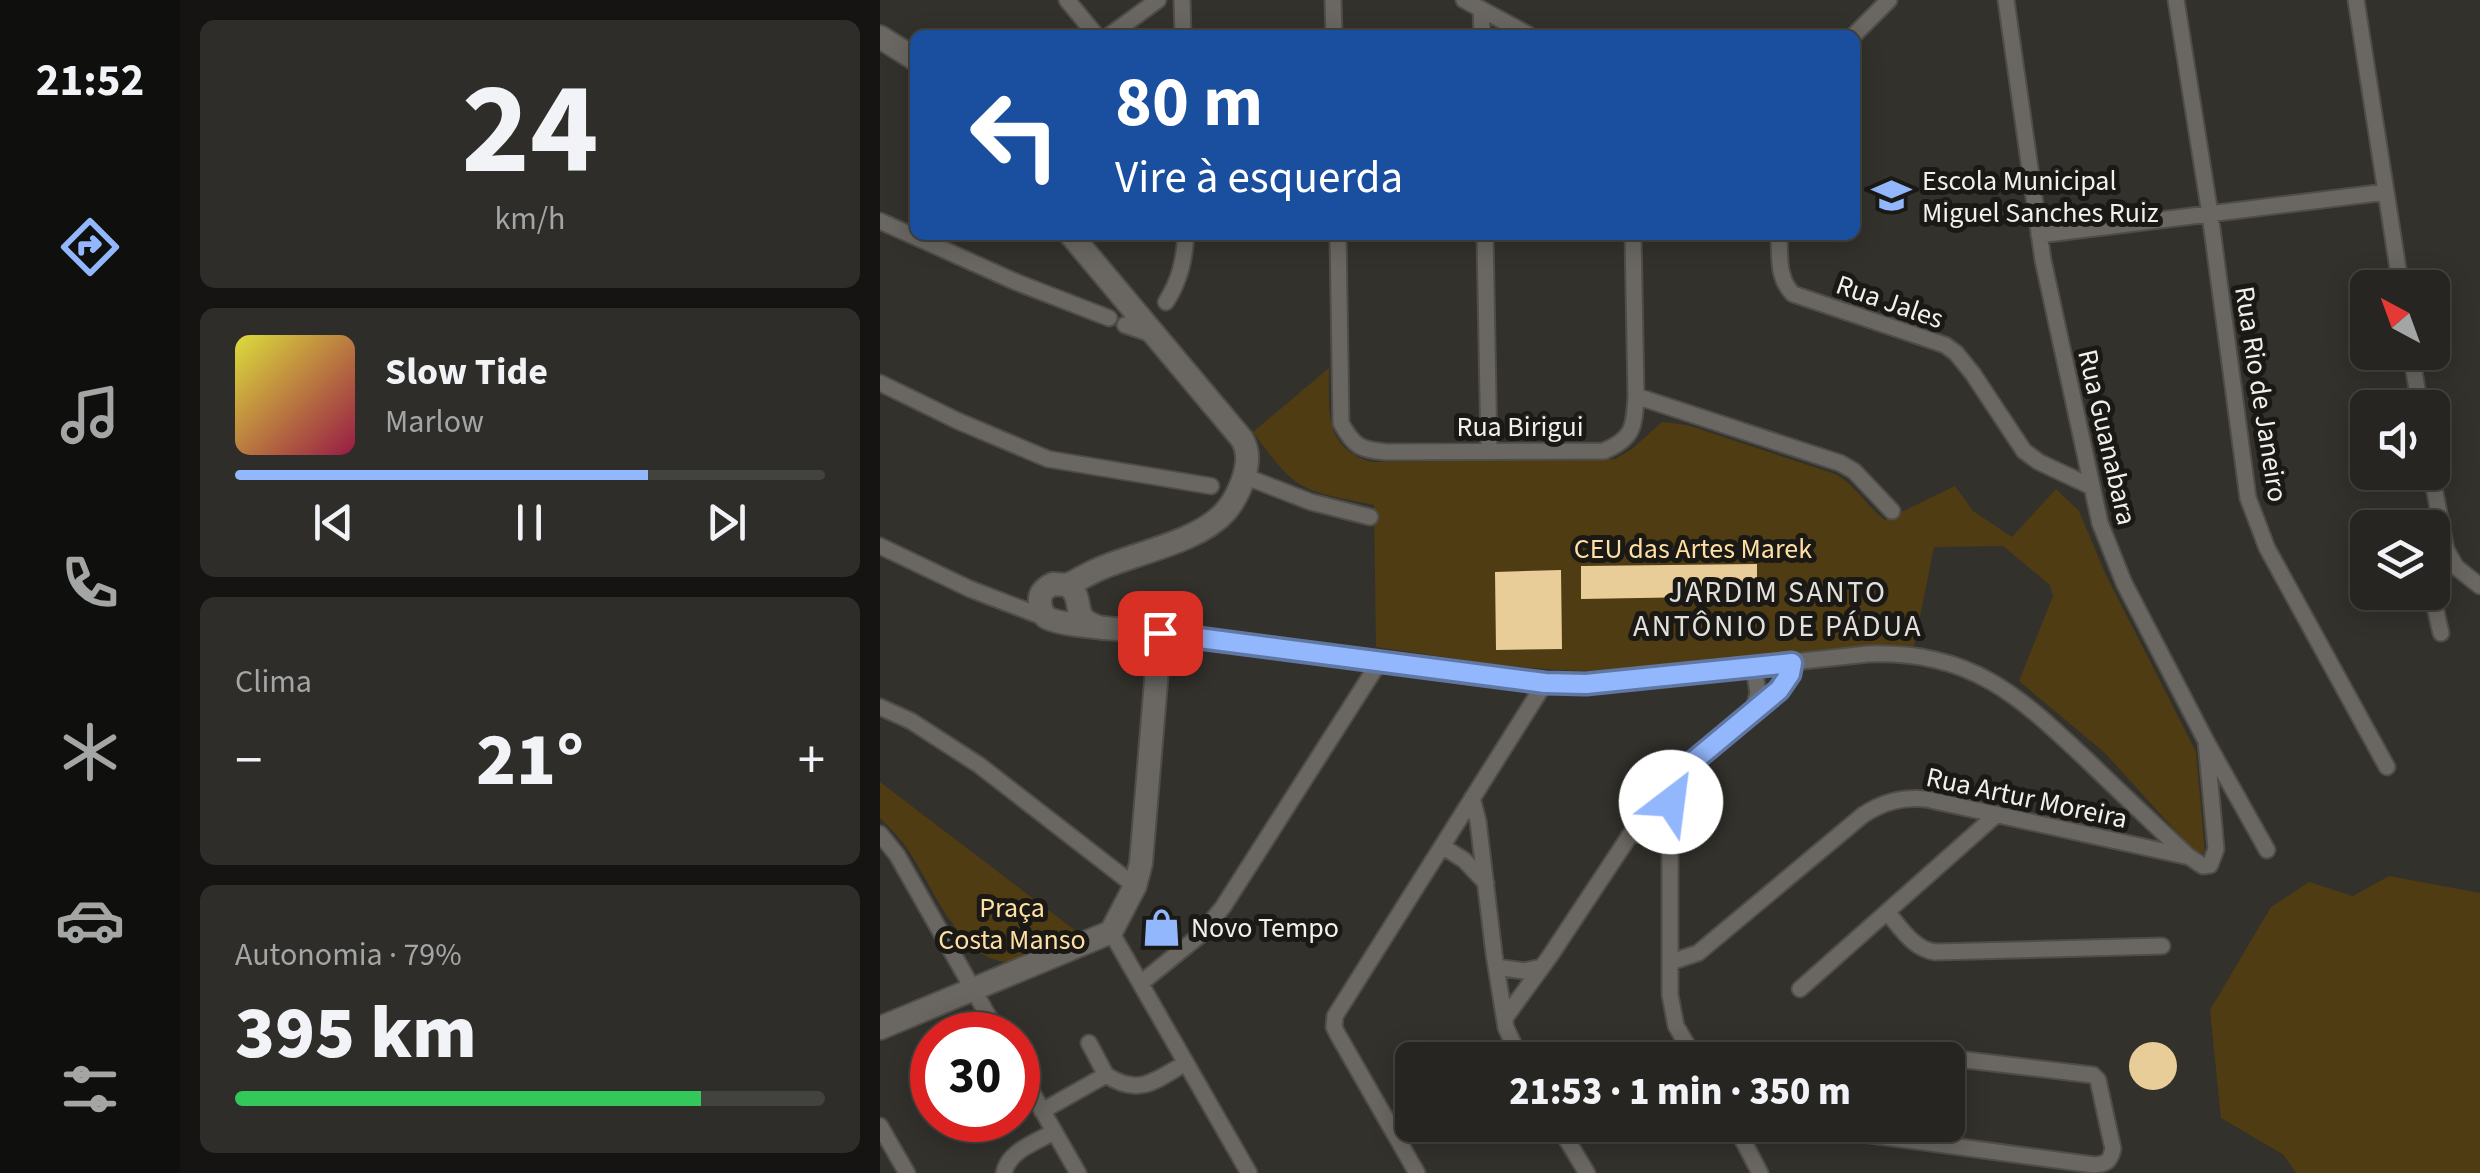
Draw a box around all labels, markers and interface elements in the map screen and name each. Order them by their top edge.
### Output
text: 24 [461,38,599,223]
text: 21:52 [36,49,144,113]
text: 80 m [1115,53,1263,153]
icon: left [950,70,1080,200]
text: Vire à esquerda [1115,146,1403,210]
place label: Escola Municipal Miguel Sanches Ruiz [1922,161,2159,233]
school or university icon: Escola Municipal Miguel Sanches Ruiz [1871,175,1913,217]
text: km/h [495,196,565,242]
icon: directions [55,212,125,282]
street label: Rua Jales [1831,265,1949,339]
north arrow [2350,270,2450,370]
map controls [2350,270,2450,610]
street label: Rua Rio de Janeiro [2224,284,2298,505]
text: Slow Tide [385,345,548,399]
street label: Rua Guanabara [2067,345,2147,529]
icon: music [55,380,125,450]
button: sound [2350,390,2450,490]
text: Marlow [385,399,484,445]
street label: Rua Birigui [1456,407,1584,447]
icon: previous [306,495,361,550]
icon: pause [502,495,557,550]
icon: next [699,495,754,550]
button: layers [2350,510,2450,610]
park label: CEU das Artes Marek [1574,529,1812,569]
icon: phone [55,548,125,618]
district label: JARDIM SANTO ANTÔNIO DE PÁDUA [1633,571,1923,648]
pin [1118,591,1203,676]
icon: arrive [1133,606,1188,661]
text: Clima [235,659,312,705]
text: 21° [476,707,584,814]
icon: climate [55,717,125,787]
text: − [235,722,262,800]
text: + [798,722,825,800]
position arrow [1619,750,1723,854]
street label: Rua Artur Moreira [1923,757,2131,839]
icon: car [55,885,125,955]
park label: Praça Costa Manso [938,888,1086,960]
shop icon: Novo Tempo [1140,906,1182,948]
place label: Novo Tempo [1191,908,1339,948]
text: Autonomia · 79% [235,932,462,978]
text: 395 km [235,980,477,1087]
speed limit sign: 30 [910,1012,1040,1142]
icon: filters [55,1054,125,1124]
text: 21:53 · 1 min · 350 m [1509,1065,1851,1119]

